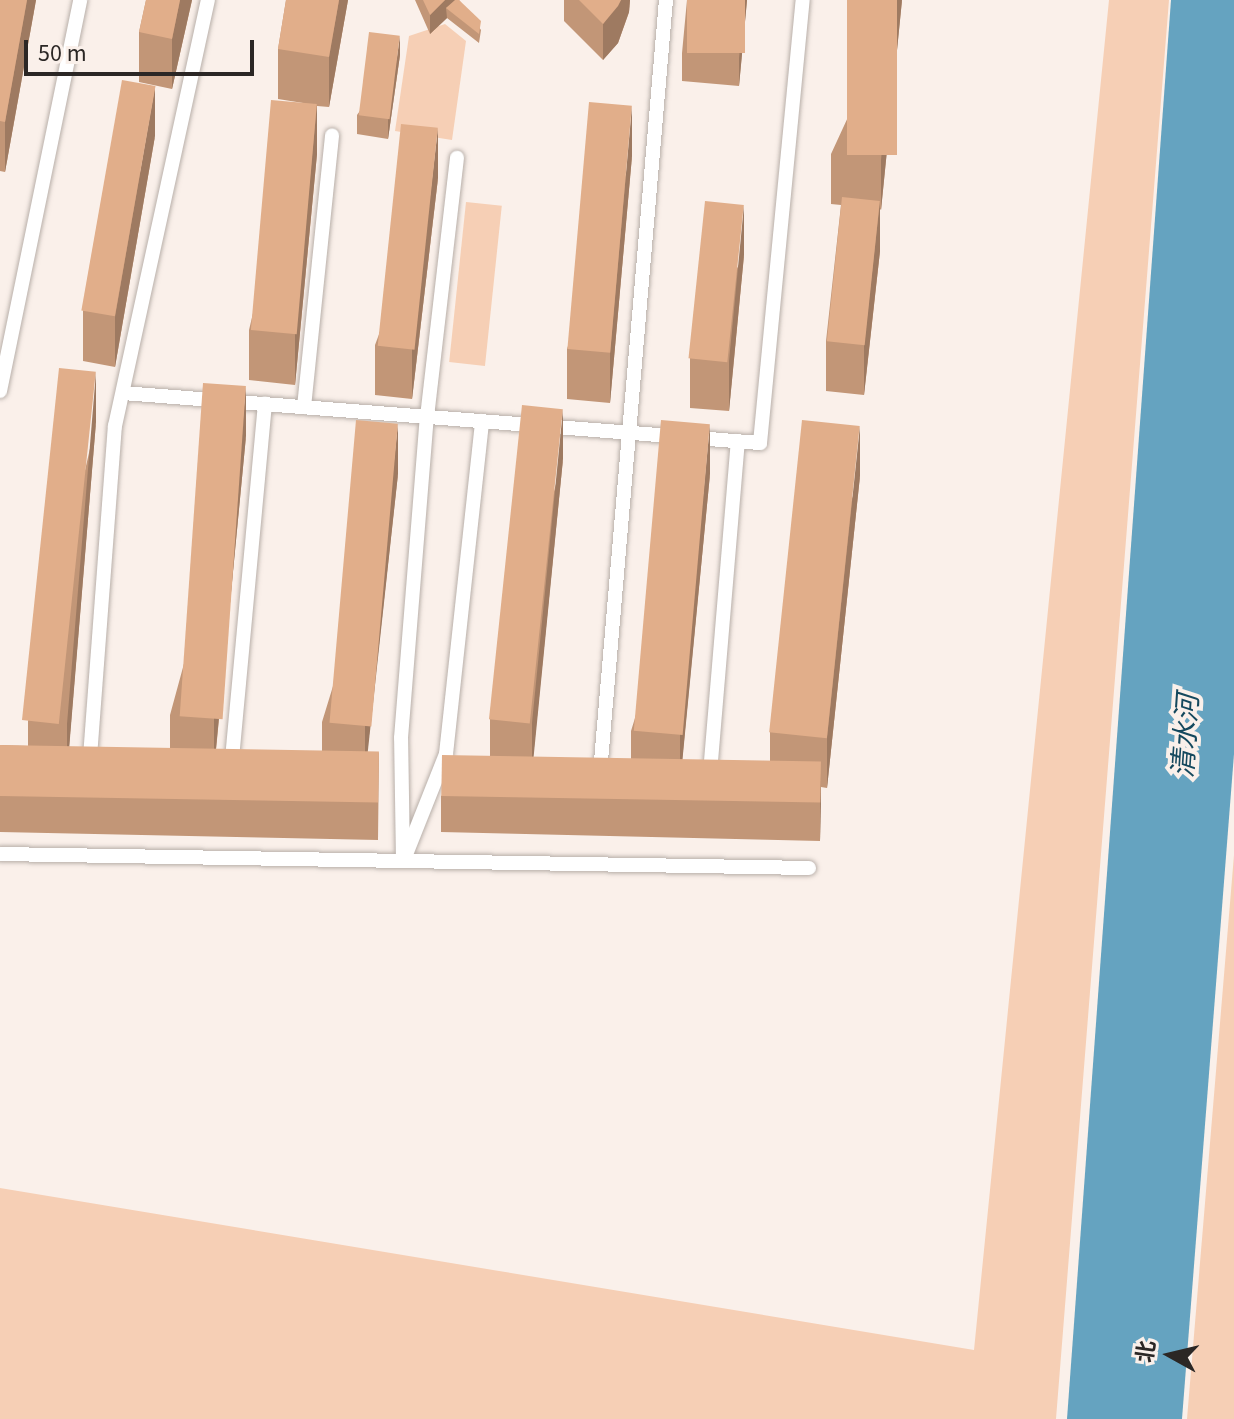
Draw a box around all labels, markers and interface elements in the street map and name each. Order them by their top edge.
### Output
scale bar [28,24,258,74]
text: 50 m [38,36,87,71]
water label: 清水河 [1166,693,1206,779]
north arrow [1130,1315,1210,1395]
text: 北 [1129,1339,1164,1365]

